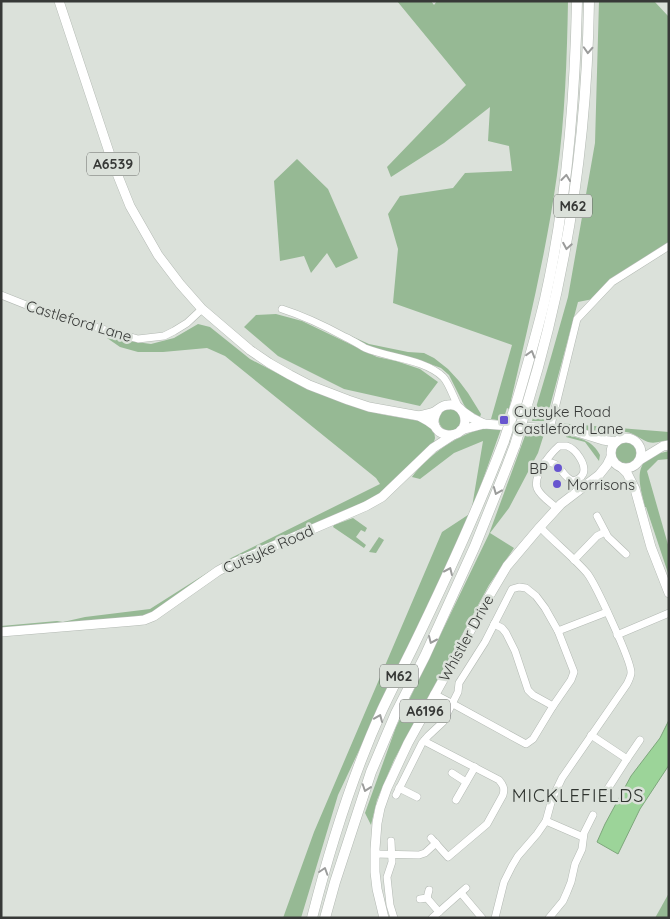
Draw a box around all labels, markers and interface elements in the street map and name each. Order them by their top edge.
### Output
one-way arrow [583,46,594,54]
road number: A6539 [87,152,139,175]
one-way arrow [560,174,571,182]
road number: M62 [554,195,592,218]
one-way arrow [562,242,572,251]
street label: Castleford Lane [24,296,134,346]
one-way arrow [525,351,535,359]
place label: Cutsyke Road Castleford Lane [514,402,624,438]
marker: Cutsyke Road Castleford Lane [498,414,510,426]
place label: BP [529,459,548,478]
marker: BP [552,462,564,474]
place label: Morrisons [567,475,635,494]
marker: Morrisons [551,478,563,490]
one-way arrow [493,486,504,495]
street label: Cutsyke Road [220,521,316,577]
one-way arrow [442,567,453,576]
street label: Whistler Drive [434,591,498,685]
one-way arrow [428,635,439,644]
road number: M62 [380,664,418,688]
road number: A6196 [400,699,450,722]
one-way arrow [373,714,383,723]
one-way arrow [361,783,371,791]
district label: MICKLEFIELDS [512,784,644,807]
one-way arrow [319,867,329,875]

